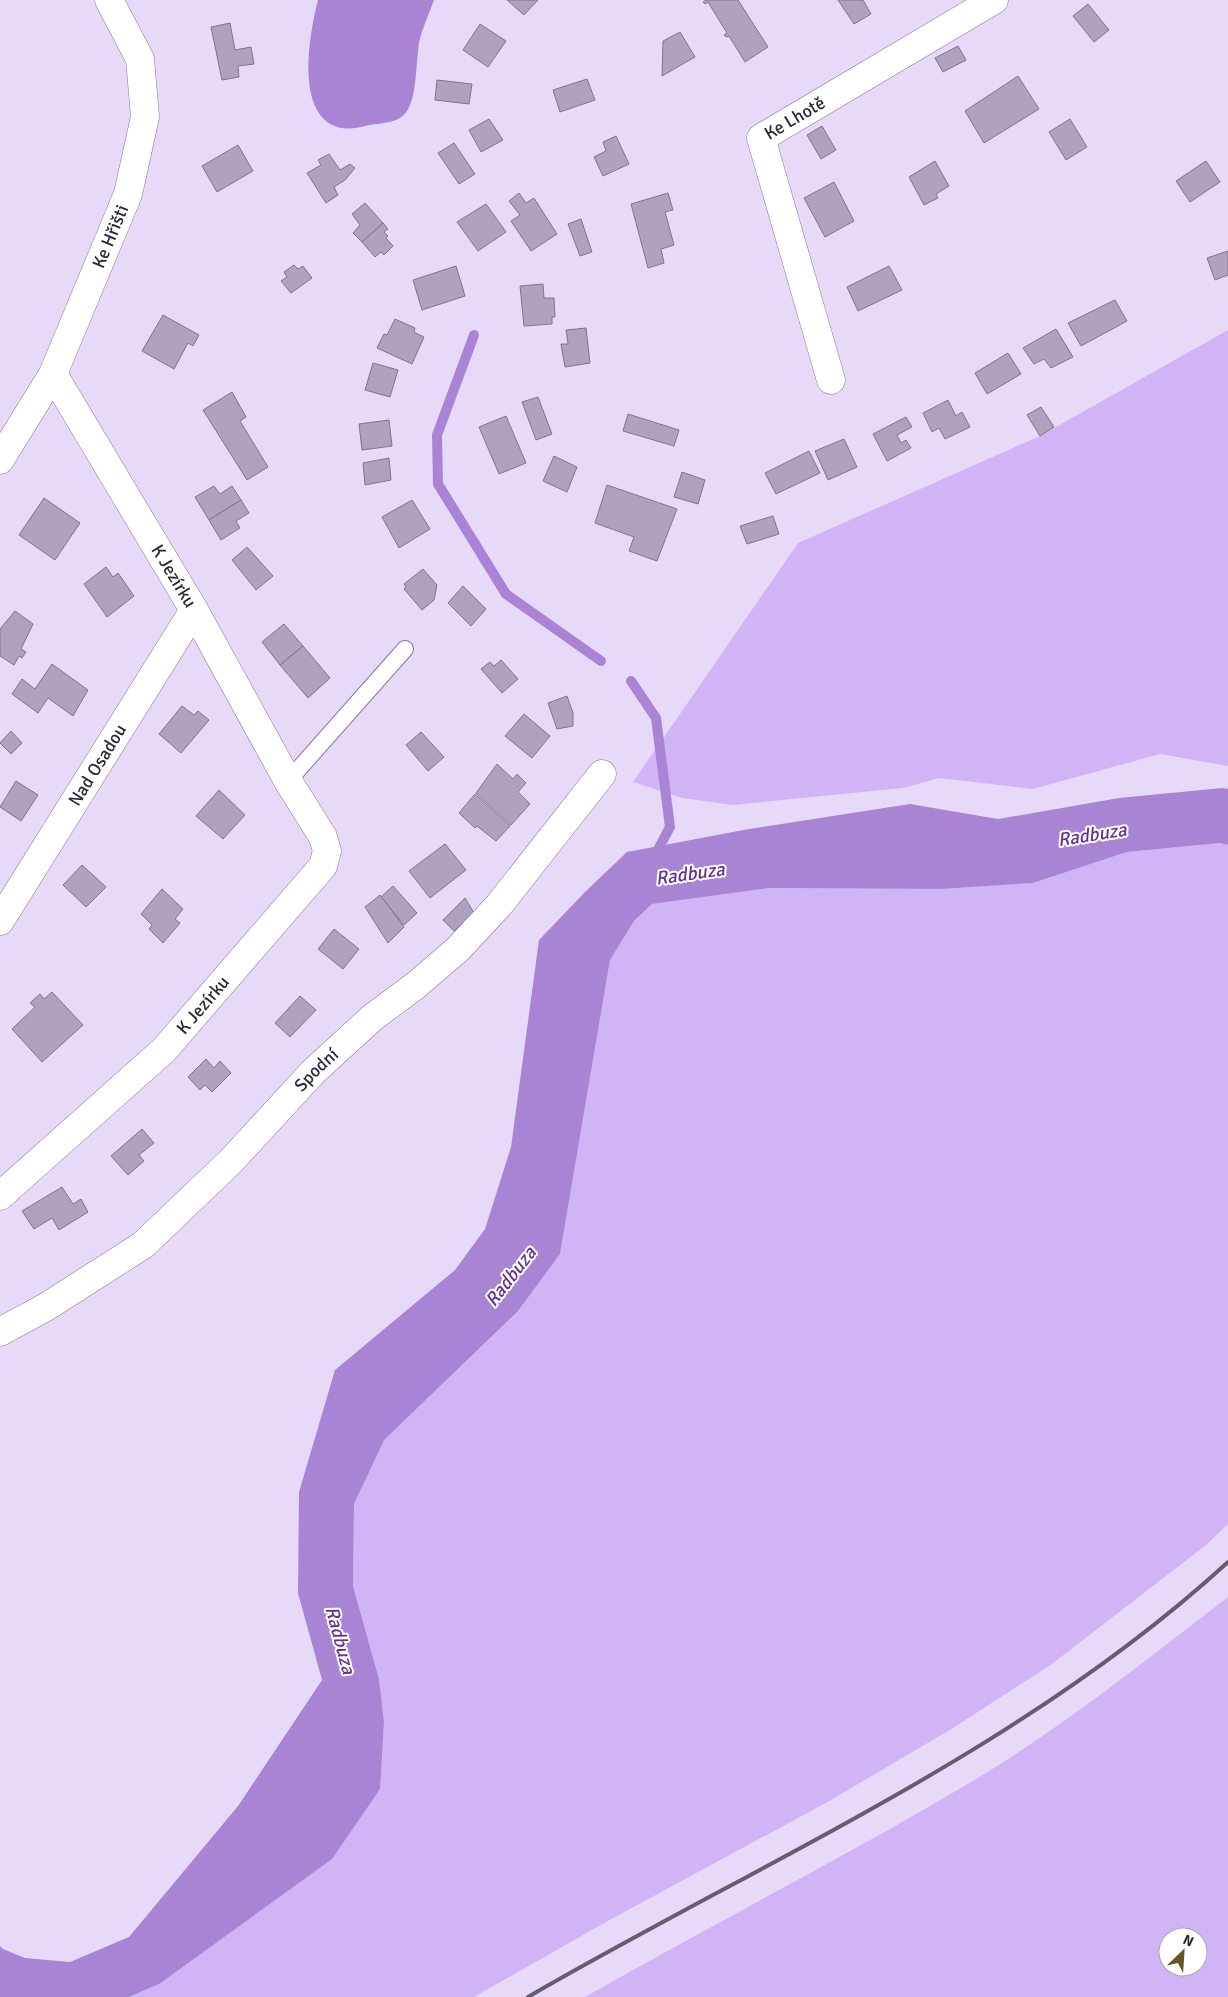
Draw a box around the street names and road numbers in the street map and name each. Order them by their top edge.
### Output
street label: Ke Lhotě [760,92,829,145]
street label: Ke Hřišti [87,201,133,271]
street label: K Jezírku [147,540,201,612]
street label: Nad Osadou [64,720,131,810]
street label: K Jezírku [172,971,234,1039]
street label: Spodní [290,1043,343,1096]

